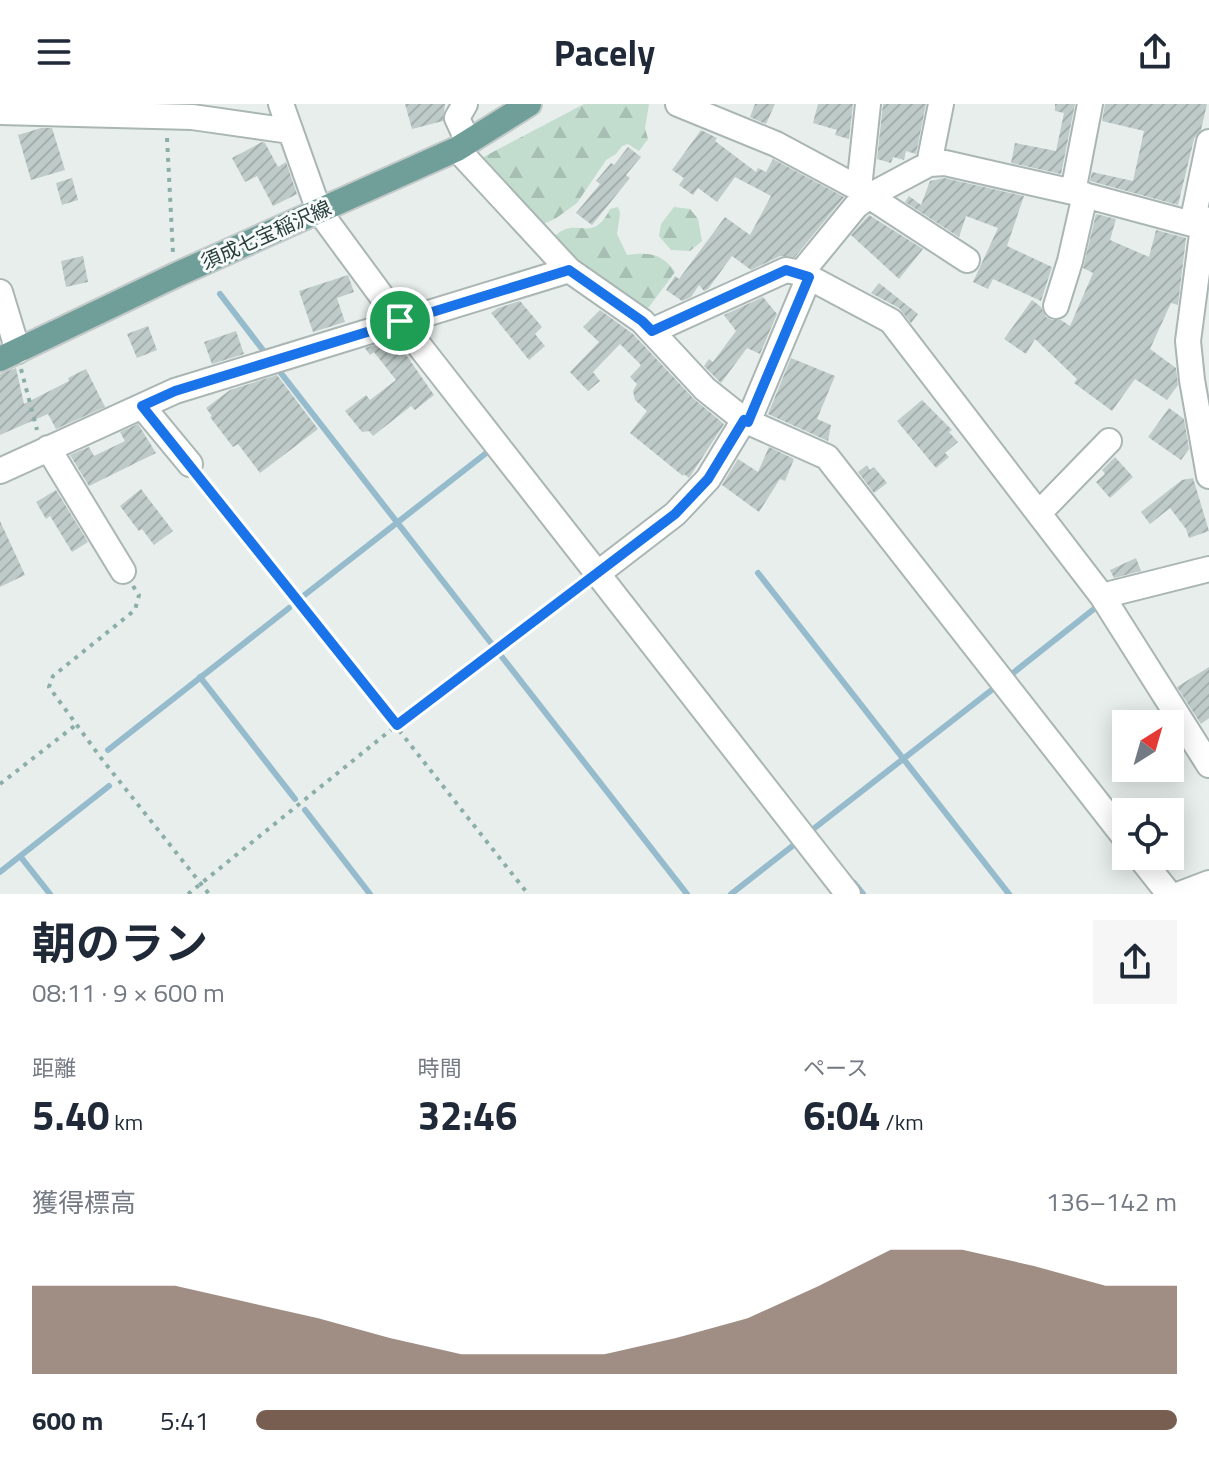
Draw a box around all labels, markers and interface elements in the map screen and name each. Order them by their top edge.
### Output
text: Pacely [554,25,655,80]
icon: menu [32,30,76,74]
icon: share [1133,30,1177,74]
street label: 須成七宝稲沢線 [196,192,336,277]
pin [366,287,434,355]
icon: arrive [378,299,422,343]
north arrow [1112,710,1184,782]
map controls [1112,710,1184,870]
button: locate [1112,798,1184,870]
text: 朝のラン [32,909,208,976]
button: share [1093,920,1177,1004]
text: 08:11 · 9 × 600 m [32,973,225,1012]
text: 距離 [32,1051,76,1085]
text: 時間 [418,1051,462,1085]
text: ペース [803,1051,868,1085]
text: 5.40 [32,1085,109,1146]
text: 32:46 [418,1085,518,1146]
text: 6:04 [803,1085,881,1146]
text: km [109,1105,143,1139]
text: /km [881,1105,924,1139]
text: 136–142 m [1046,1182,1177,1221]
text: 獲得標高 [32,1183,136,1222]
text: 600 m [32,1401,103,1440]
text: 5:41 [160,1401,209,1440]

